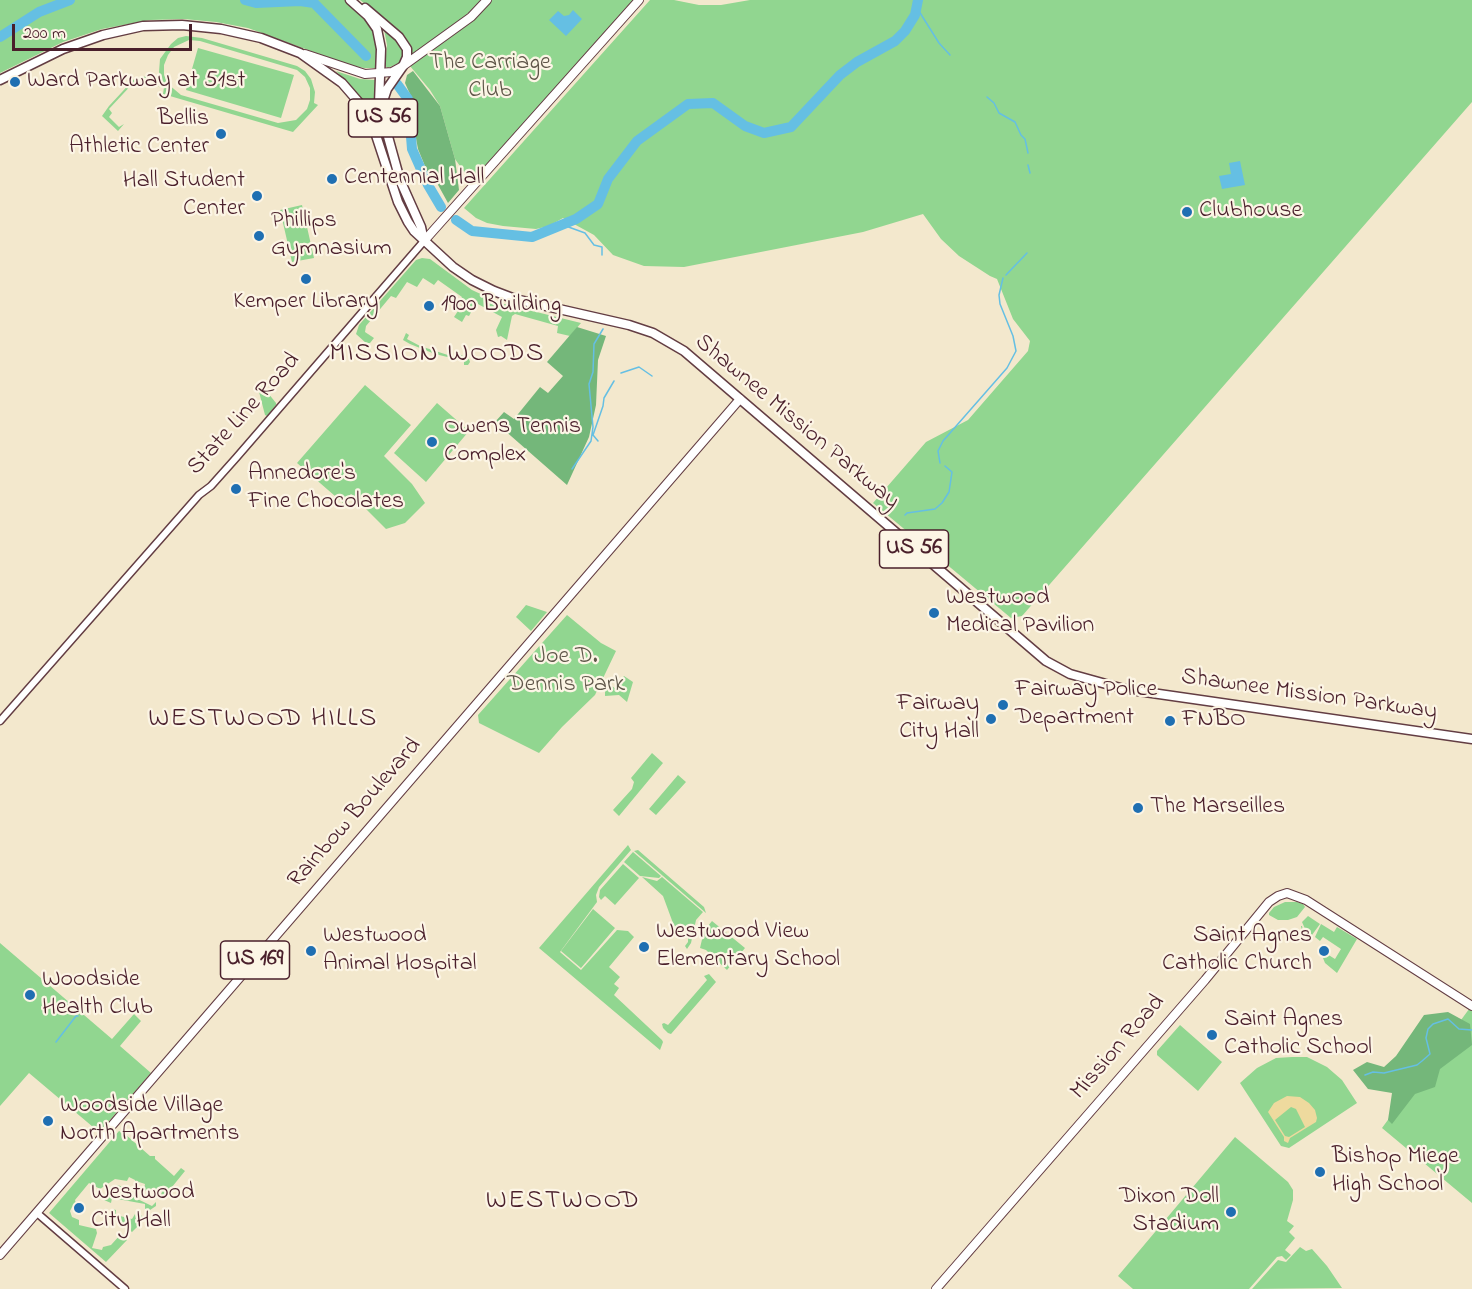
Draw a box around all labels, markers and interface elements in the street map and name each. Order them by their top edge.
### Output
scale bar [15,12,195,50]
text: 200 m [23,21,66,47]
park label: The Carriage Club [429,50,551,106]
place label: Ward Parkway at 51st [27,68,246,96]
marker: Ward Parkway at 51st [8,75,22,89]
road number: US 56 [348,99,418,137]
place label: Bellis Athletic Center [69,106,209,162]
marker: Bellis Athletic Center [214,127,228,141]
place label: Centennial Hall [344,165,485,193]
place label: Hall Student Center [123,168,245,224]
marker: Centennial Hall [325,172,339,186]
marker: Hall Student Center [250,189,264,203]
place label: Clubhouse [1199,198,1302,226]
marker: Clubhouse [1180,205,1194,219]
place label: Phillips Gymnasium [271,208,392,264]
marker: Phillips Gymnasium [252,229,266,243]
marker: Kemper Library [299,272,313,286]
place label: Kemper Library [233,289,379,317]
place label: 1900 Building [441,292,561,320]
marker: 1900 Building [422,299,436,313]
street label: Shawnee Mission Parkway [688,329,904,517]
district label: MISSION WOODS [329,340,545,372]
street label: State Line Road [182,348,308,482]
place label: Owens Tennis Complex [444,414,581,470]
marker: Owens Tennis Complex [425,435,439,449]
place label: Annedore's Fine Chocolates [248,461,404,517]
marker: Annedore's Fine Chocolates [229,482,243,496]
road number: US 56 [880,530,948,568]
place label: Westwood Medical Pavilion [946,585,1094,641]
marker: Westwood Medical Pavilion [927,606,941,620]
park label: Joe D. Dennis Park [507,644,625,700]
street label: Shawnee Mission Parkway [1179,664,1439,728]
place label: Fairway Police Department [1015,677,1157,733]
place label: Fairway City Hall [897,691,979,747]
marker: Fairway Police Department [996,698,1010,712]
district label: WESTWOOD HILLS [148,705,378,737]
place label: FNBO [1182,707,1246,735]
marker: Fairway City Hall [984,712,998,726]
marker: FNBO [1163,714,1177,728]
street label: Rainbow Boulevard [283,733,429,895]
place label: The Marseilles [1150,794,1285,822]
marker: The Marseilles [1131,801,1145,815]
place label: Westwood View Elementary School [656,919,840,975]
place label: Westwood Animal Hospital [323,923,477,979]
place label: Saint Agnes Catholic Church [1162,923,1312,979]
marker: Westwood View Elementary School [637,940,651,954]
road number: US 169 [220,941,290,979]
marker: Westwood Animal Hospital [304,944,318,958]
marker: Saint Agnes Catholic Church [1317,944,1331,958]
place label: Woodside Health Club [42,967,153,1023]
marker: Woodside Health Club [23,988,37,1002]
street label: Mission Road [1065,989,1173,1107]
place label: Saint Agnes Catholic School [1224,1007,1372,1063]
marker: Saint Agnes Catholic School [1205,1028,1219,1042]
place label: Woodside Village North Apartments [60,1093,239,1149]
marker: Woodside Village North Apartments [41,1114,55,1128]
place label: Bishop Miege High School [1332,1144,1459,1200]
marker: Bishop Miege High School [1313,1165,1327,1179]
place label: Westwood City Hall [91,1180,195,1236]
place label: Dixon Doll Stadium [1119,1184,1219,1240]
district label: WESTWOOD [486,1187,640,1219]
marker: Westwood City Hall [72,1201,86,1215]
marker: Dixon Doll Stadium [1224,1205,1238,1219]

